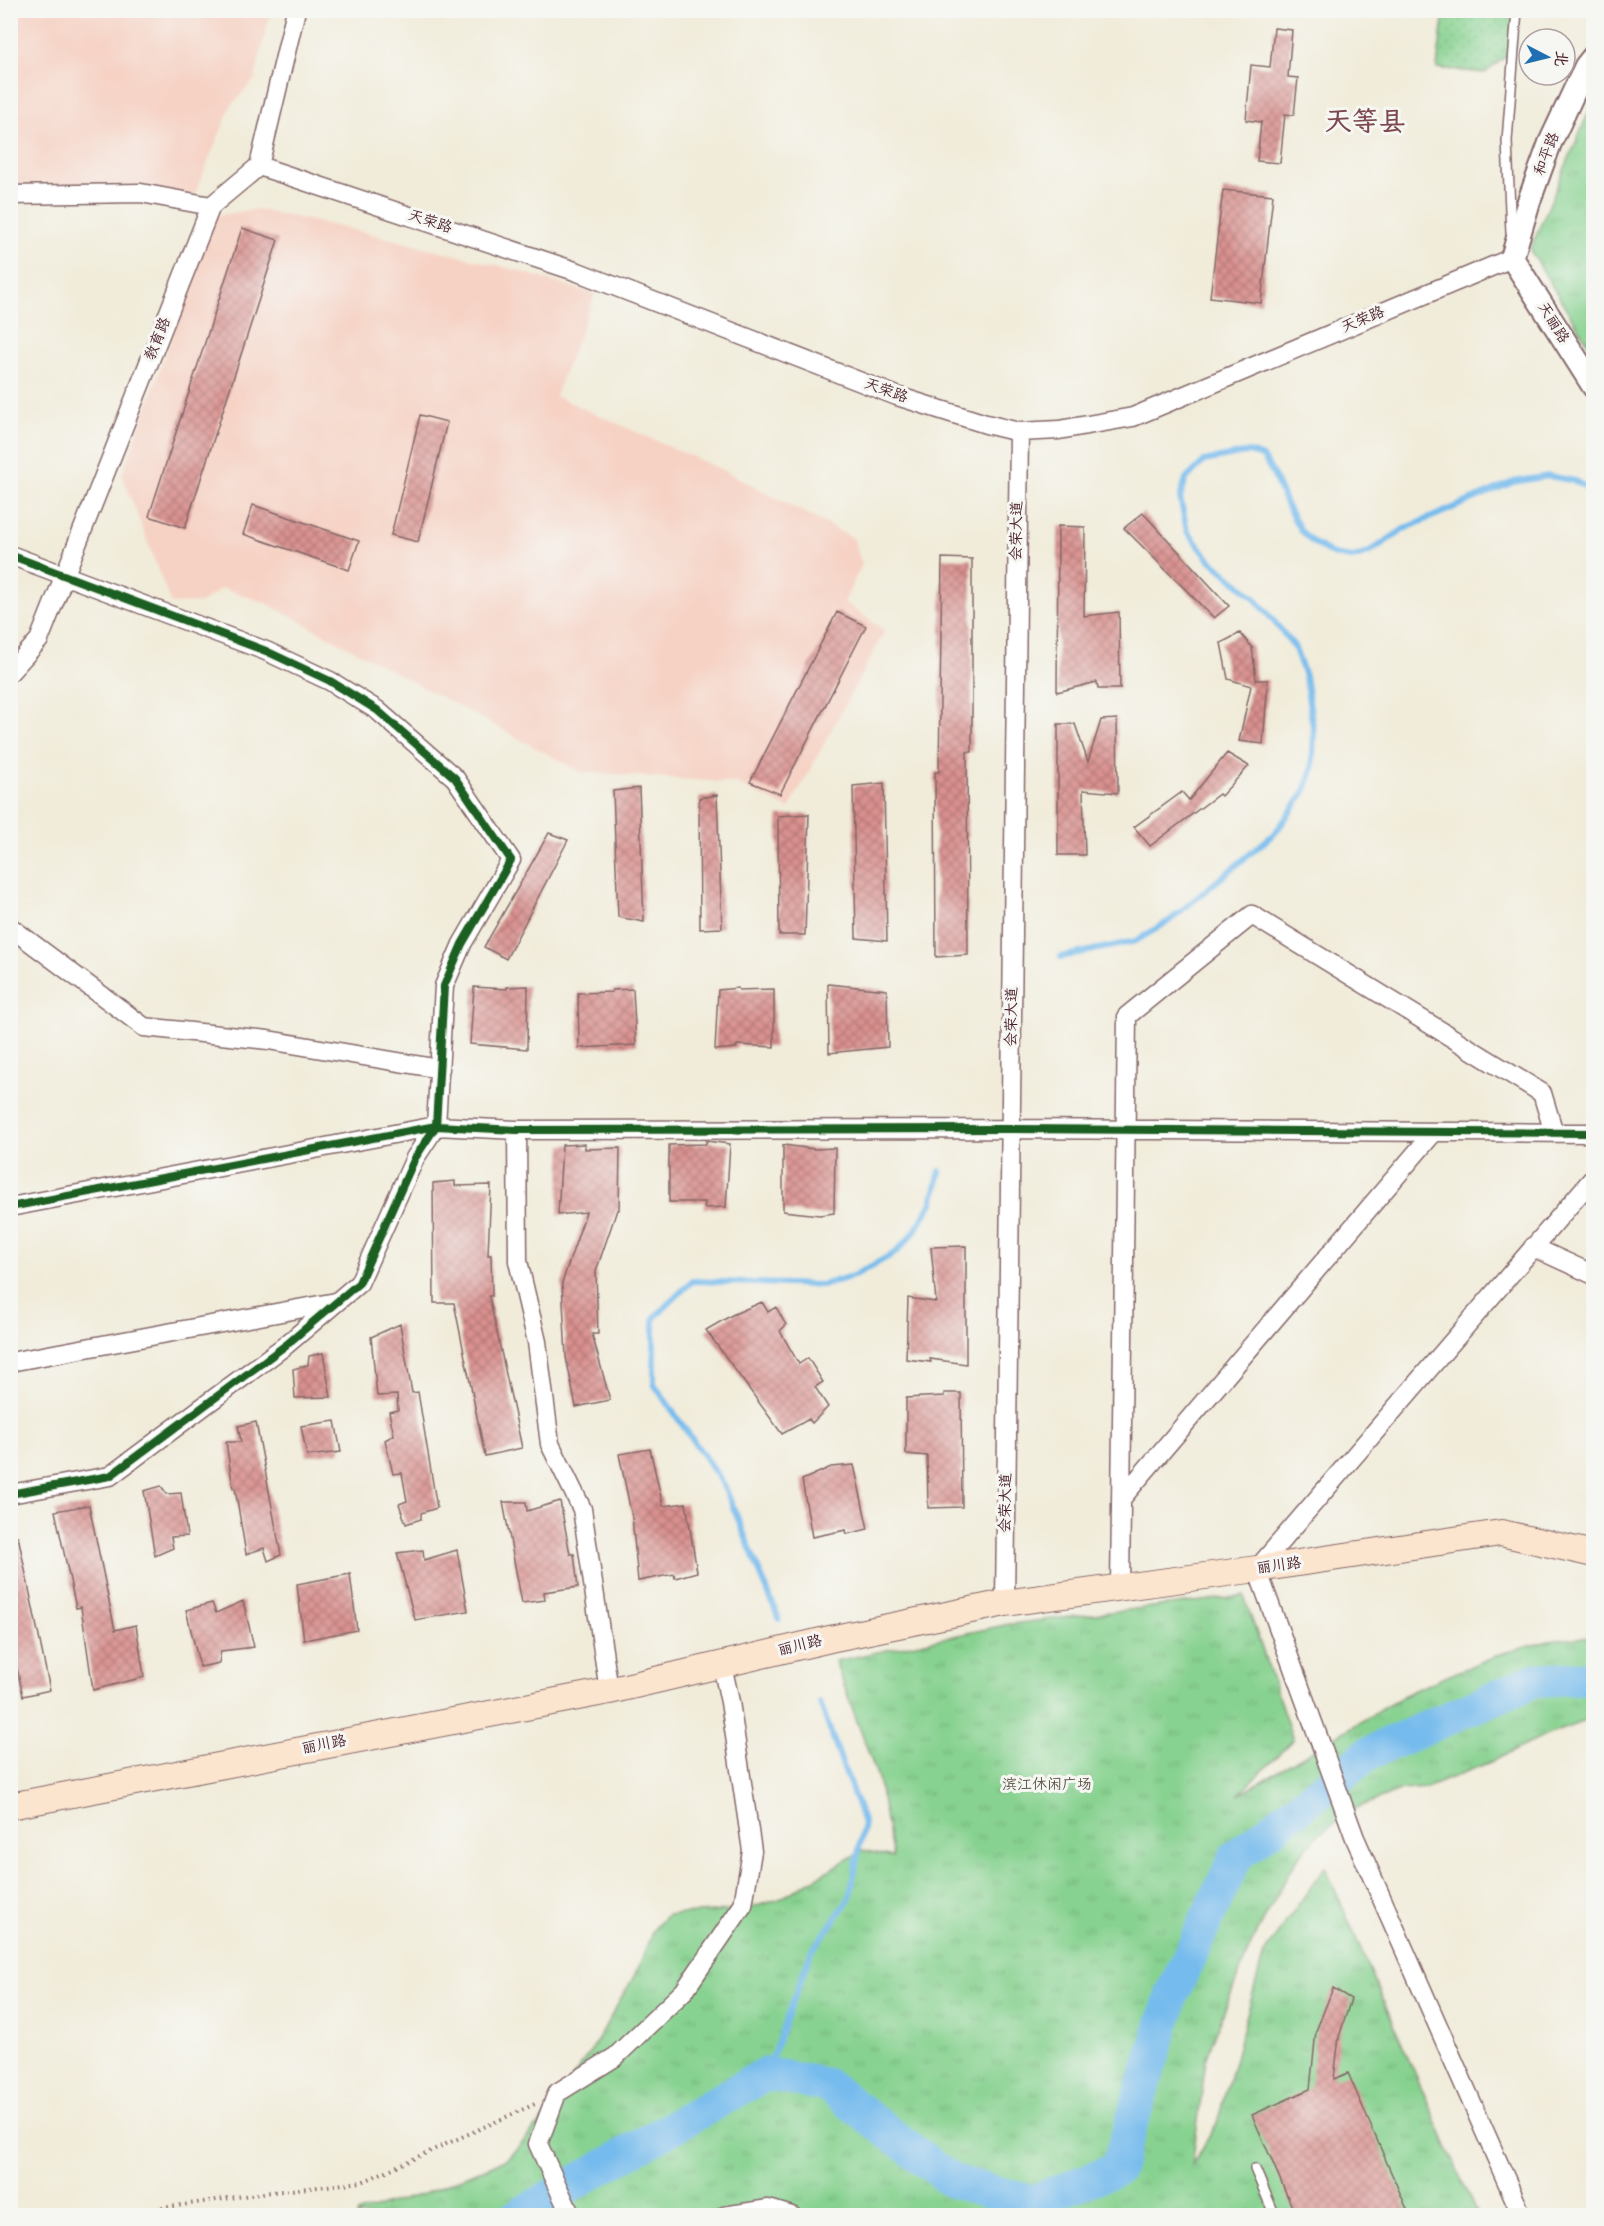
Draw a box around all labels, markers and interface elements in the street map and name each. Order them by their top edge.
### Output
north arrow [1517,27,1577,87]
text: 北 [1547,49,1574,68]
district label: 天等县 [1325,101,1406,144]
street label: 和平路 [1528,129,1566,179]
street label: 天荣路 [405,204,455,240]
street label: 天丽路 [1531,298,1575,348]
street label: 天荣路 [1338,300,1388,340]
street label: 教育路 [138,314,178,364]
street label: 天荣路 [861,372,911,410]
street label: 会荣大道 [1004,501,1030,561]
street label: 会荣大道 [999,987,1025,1047]
street label: 会荣大道 [993,1473,1019,1533]
street label: 丽川路 [1255,1551,1303,1581]
street label: 丽川路 [775,1629,825,1663]
street label: 丽川路 [300,1729,348,1761]
park label: 滨江休闲广场 [1002,1773,1092,1797]

